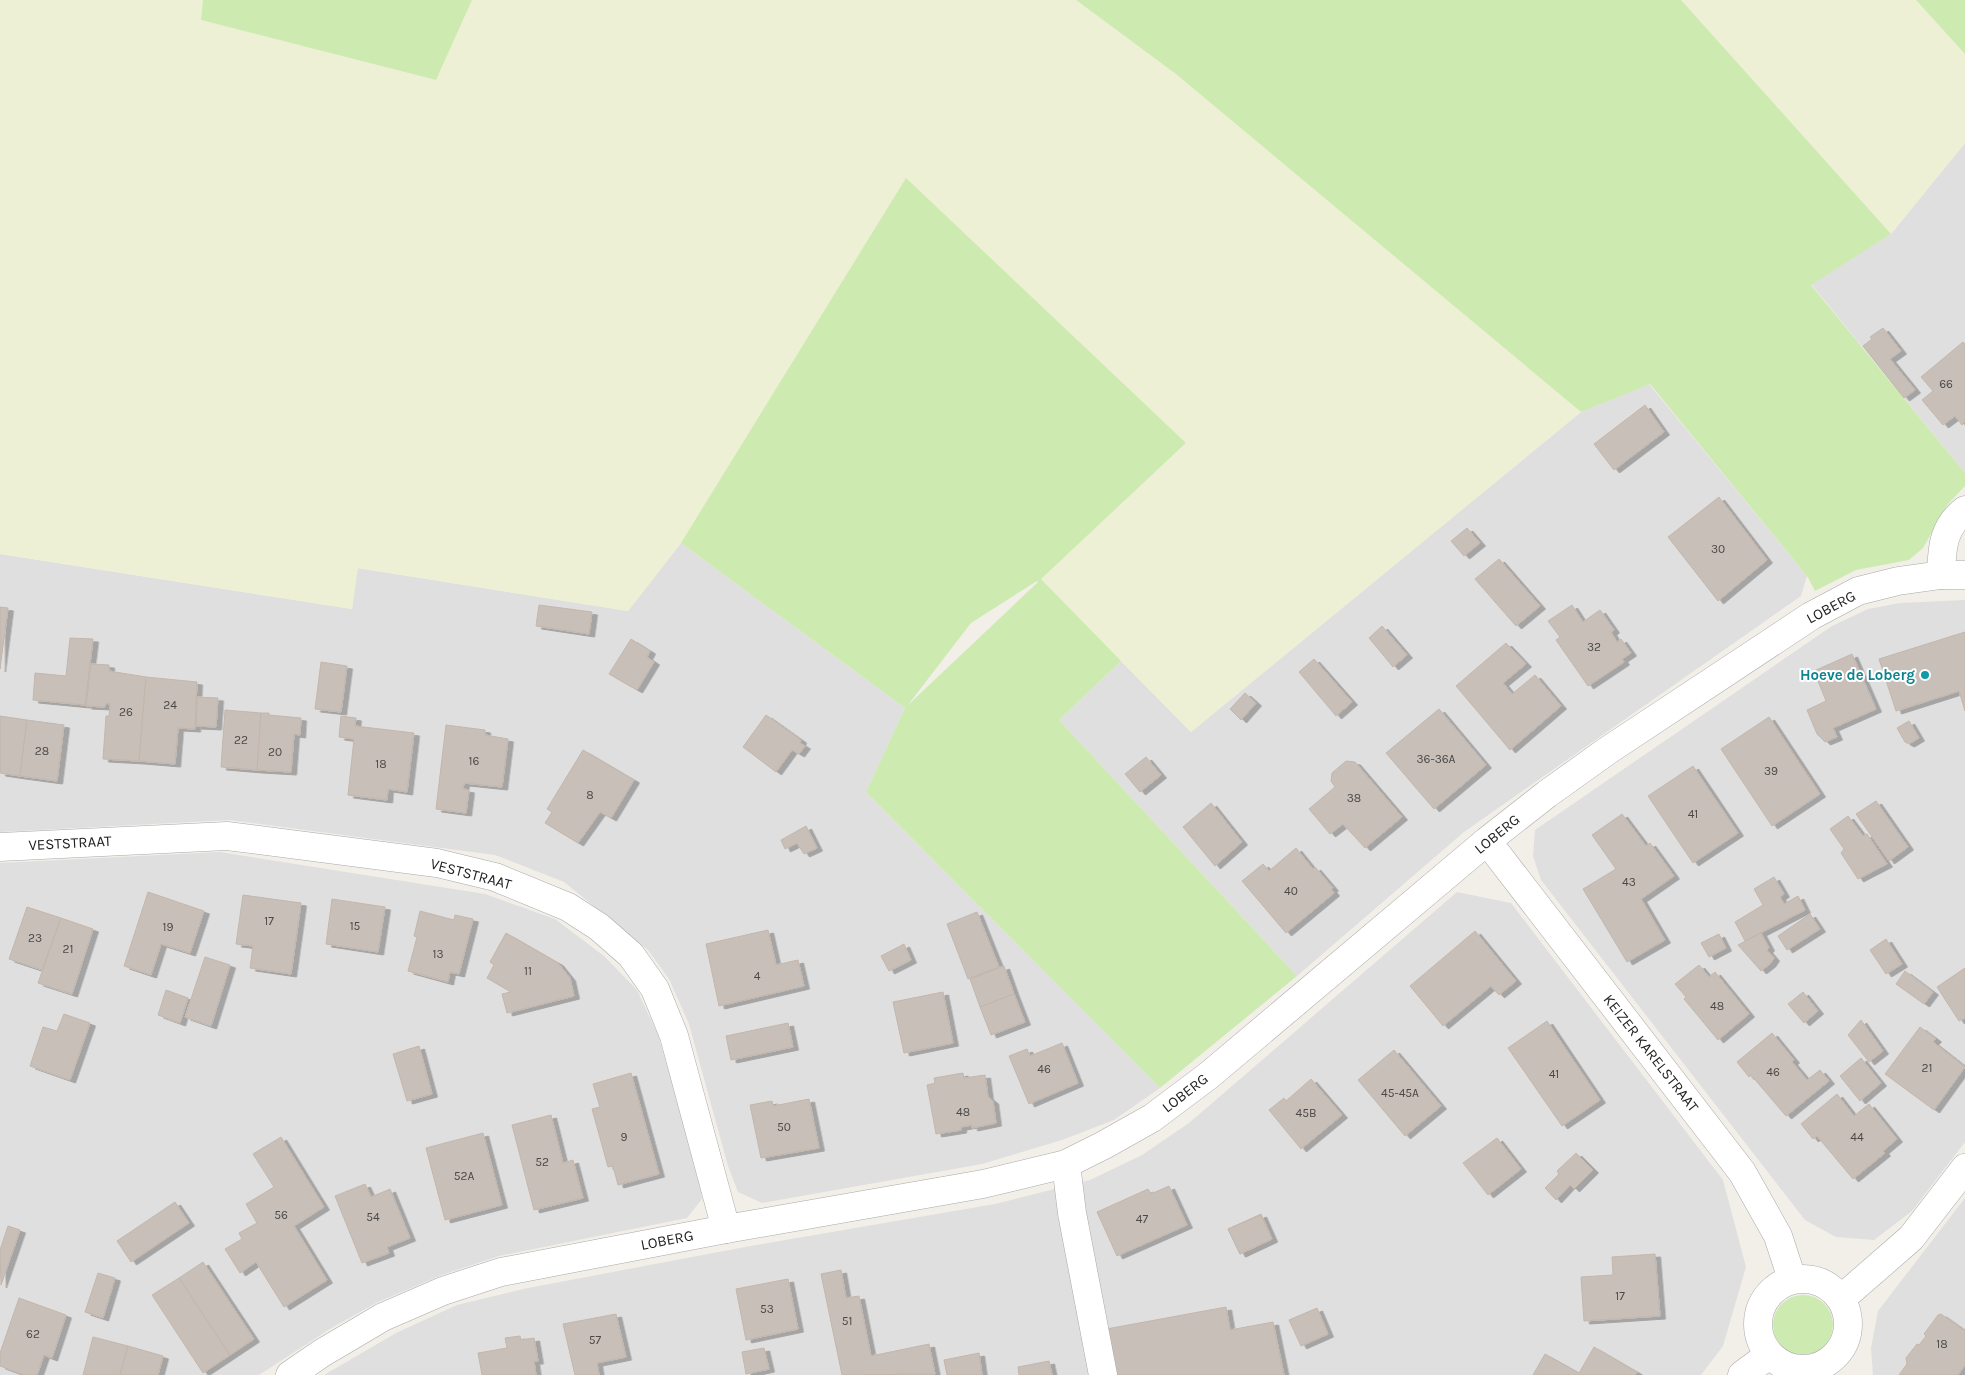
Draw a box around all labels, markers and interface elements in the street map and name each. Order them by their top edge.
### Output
house number: 66 [1939,377,1953,391]
house number: 30 [1711,542,1725,556]
street label: LOBERG [1803,587,1859,627]
house number: 32 [1587,640,1601,654]
place label: Hoeve de Loberg [1800,666,1915,684]
marker: Hoeve de Loberg [1919,669,1931,681]
house number: 24 [163,698,177,712]
house number: 26 [119,705,133,719]
house number: 22 [234,733,248,747]
house number: 28 [35,744,49,758]
house number: 20 [268,745,282,759]
house number: 36-36A [1417,752,1456,766]
house number: 16 [469,754,480,768]
house number: 18 [375,757,387,771]
house number: 39 [1764,764,1778,778]
house number: 8 [586,788,594,802]
house number: 38 [1347,791,1361,805]
house number: 41 [1688,807,1698,821]
street label: LOBERG [1471,810,1523,858]
street label: VESTSTRAAT [28,832,113,854]
street label: VESTSTRAAT [428,855,514,894]
house number: 43 [1622,875,1636,889]
house number: 40 [1284,884,1298,898]
house number: 17 [264,914,274,928]
house number: 15 [350,919,361,933]
house number: 19 [163,920,173,934]
house number: 23 [28,931,42,945]
house number: 21 [63,942,73,956]
house number: 13 [432,947,444,961]
house number: 11 [524,964,532,978]
house number: 4 [754,969,761,983]
street label: KEIZER KARELSTRAAT [1600,991,1703,1116]
house number: 48 [1710,999,1724,1013]
house number: 21 [1922,1061,1932,1075]
house number: 46 [1037,1062,1051,1076]
house number: 46 [1766,1065,1780,1079]
house number: 41 [1549,1067,1559,1081]
street label: LOBERG [1158,1070,1212,1116]
house number: 45-45A [1381,1086,1419,1100]
house number: 48 [956,1105,970,1119]
house number: 45B [1296,1106,1316,1120]
house number: 50 [777,1120,791,1134]
house number: 9 [621,1130,628,1144]
house number: 44 [1850,1130,1864,1144]
house number: 52 [535,1155,549,1169]
house number: 52A [454,1169,474,1183]
house number: 56 [274,1208,288,1222]
house number: 54 [366,1210,380,1224]
house number: 47 [1136,1212,1149,1226]
street label: LOBERG [639,1226,695,1254]
house number: 17 [1615,1289,1625,1303]
house number: 53 [760,1302,774,1316]
house number: 51 [842,1314,852,1328]
house number: 62 [26,1327,40,1341]
house number: 57 [589,1333,602,1347]
house number: 18 [1936,1337,1948,1351]

